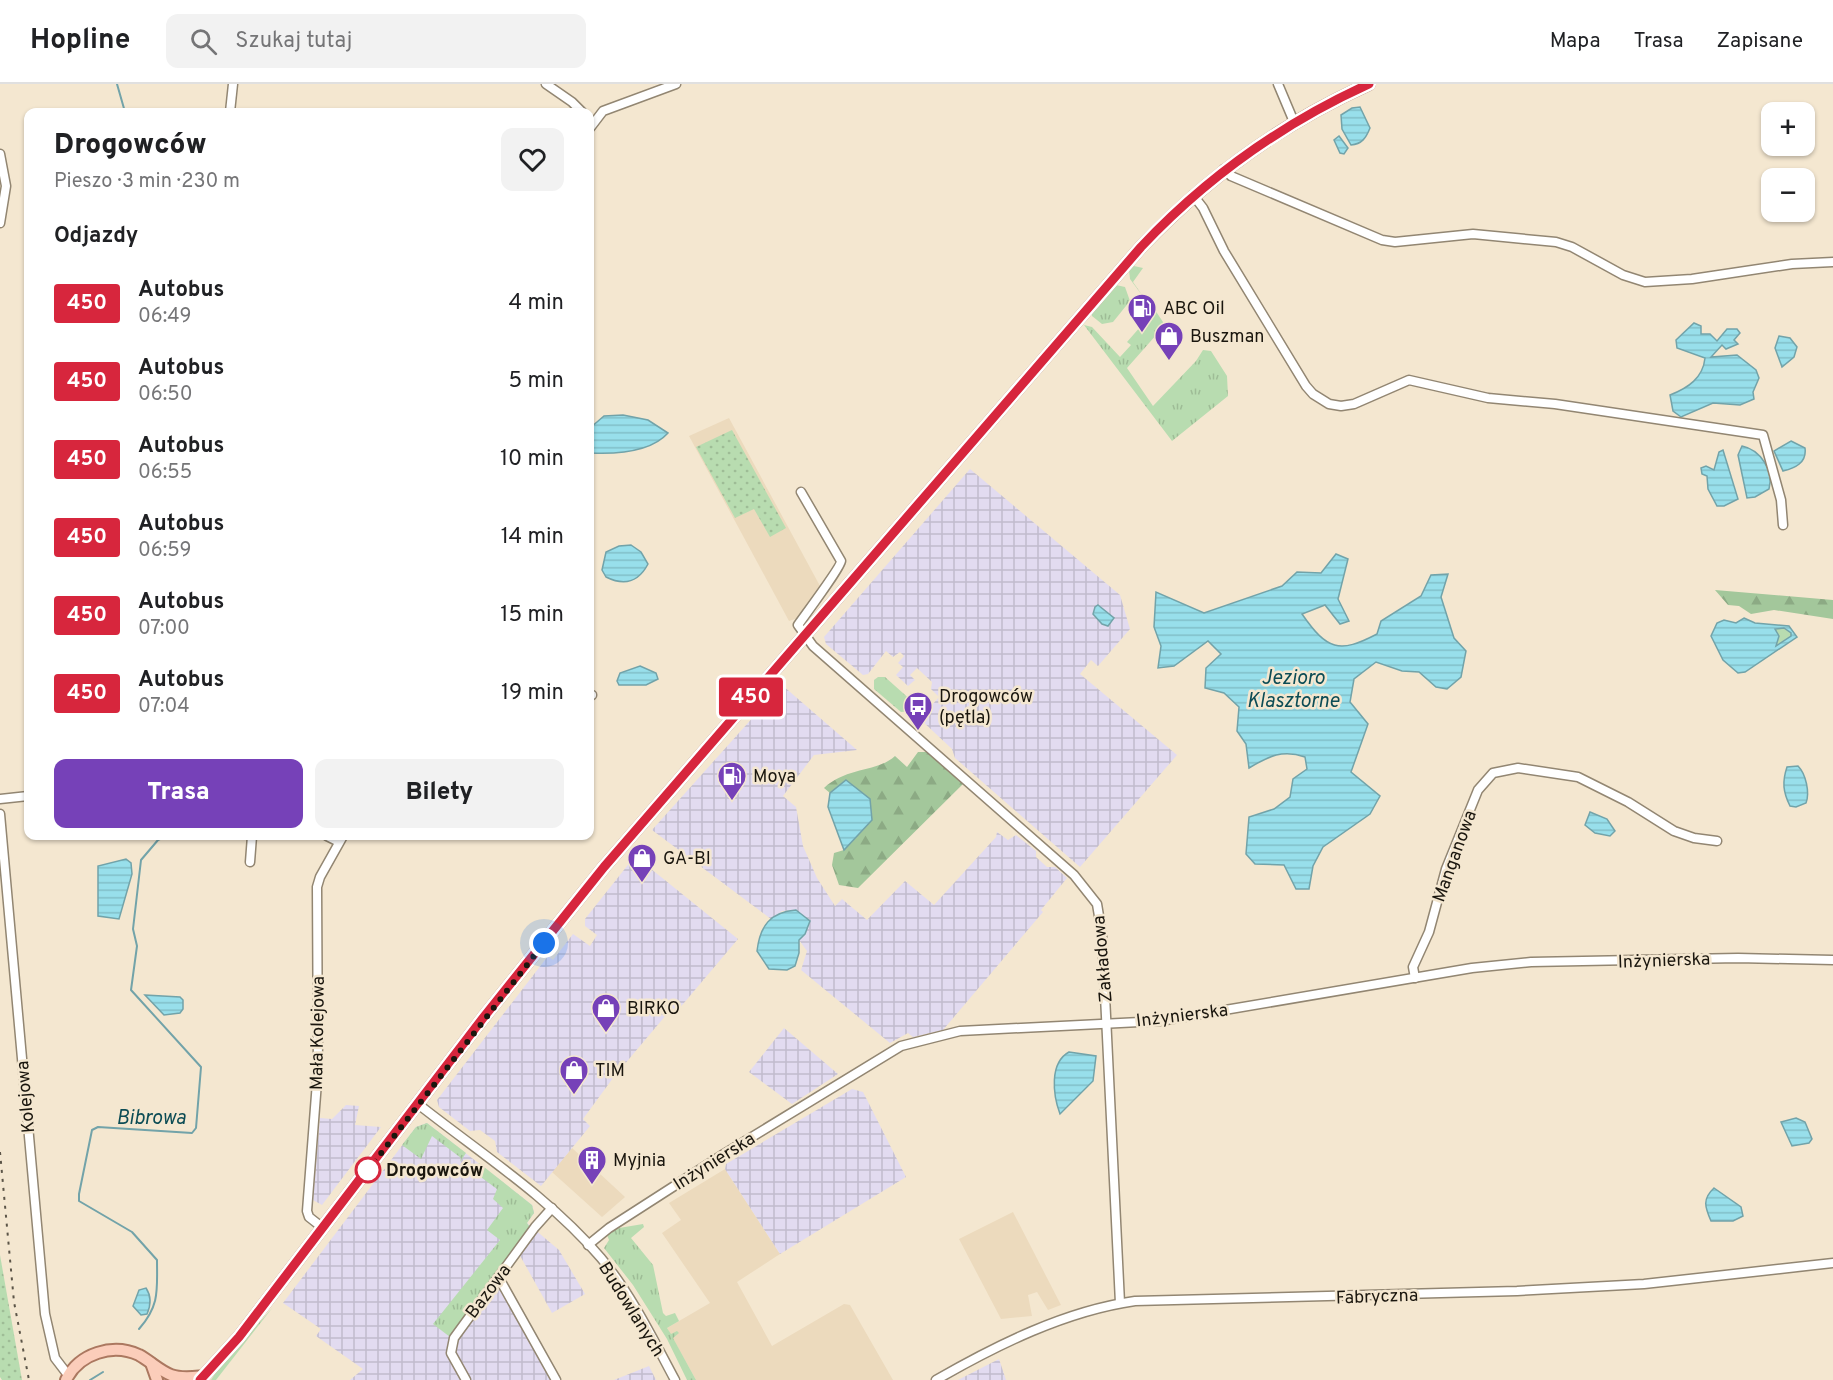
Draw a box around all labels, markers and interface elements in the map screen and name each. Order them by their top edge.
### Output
search box [166,14,586,68]
text: Hopline [30,23,130,59]
icon: search [187,25,220,58]
text: Szukaj tutaj [235,28,352,55]
text: Mapa [1550,28,1601,55]
text: Trasa [1634,28,1683,55]
text: Zapisane [1716,28,1803,55]
map controls [1761,102,1815,222]
button: + [1761,102,1815,156]
text: Drogowców [54,128,207,164]
button: heart [501,128,564,191]
button: − [1761,168,1815,222]
text: Pieszo · 3 min · 230 m [54,169,240,195]
text: Odjazdy [54,223,138,250]
text: Autobus [138,277,224,304]
text: 450 [67,290,107,317]
text: 4 min [509,290,564,317]
fuel station icon: ABC Oil [1126,292,1158,334]
place label: ABC Oil [1163,298,1225,321]
text: 06:49 [138,304,191,330]
shop icon: Buszman [1153,320,1185,362]
place label: Buszman [1190,326,1264,349]
text: Autobus [138,355,224,382]
text: 450 [67,368,107,395]
text: 5 min [509,368,564,395]
text: 06:50 [138,382,193,408]
text: Autobus [138,433,224,460]
text: 450 [67,446,107,473]
text: 10 min [500,446,564,473]
text: 06:55 [138,460,192,486]
text: Autobus [138,511,224,538]
text: 450 [67,524,107,551]
text: 14 min [501,524,564,551]
text: 06:59 [138,538,191,564]
text: Autobus [138,589,224,616]
text: 450 [67,602,107,629]
text: 15 min [500,602,564,629]
text: 07:00 [138,616,190,642]
water label: Jezioro Klasztorne [1247,666,1340,715]
text: Autobus [138,667,224,694]
line badge: 450 [716,678,786,716]
text: 450 [67,680,107,707]
text: 19 min [501,680,564,707]
text: 450 [731,684,771,711]
place label: Drogowców (pętla) [939,686,1033,730]
bus stop icon: Drogowców (pętla) [902,690,934,732]
text: 07:04 [138,694,190,720]
button: Trasa [54,759,303,828]
button: Bilety [315,759,564,828]
fuel station icon: Moya [716,760,748,802]
place label: Moya [753,766,796,789]
street label: Manganowa [1428,807,1483,906]
shop icon: GA-BI [626,842,658,884]
place label: GA-BI [663,848,711,871]
street label: Zakładowa [1088,914,1119,1003]
your location [529,928,559,958]
street label: Inżynierska [1617,948,1711,975]
street label: Mała Kolejowa [306,976,331,1090]
shop icon: BIRKO [590,992,622,1034]
place label: BIRKO [627,998,680,1021]
street label: Inżynierska [1135,999,1229,1034]
shop icon: TIM [558,1054,590,1096]
street label: Kolejowa [12,1060,41,1134]
place label: TIM [595,1060,625,1083]
water label: Bibrowa [116,1106,186,1132]
street label: Inżynierska [670,1128,760,1197]
building icon: Myjnia [576,1144,608,1186]
place label: Myjnia [613,1150,666,1173]
marker: Drogowców [355,1157,381,1183]
place label: Drogowców [386,1160,483,1183]
street label: Budowlanych [592,1258,669,1362]
street label: Bazowa [461,1260,517,1324]
street label: Fabryczna [1335,1285,1419,1310]

